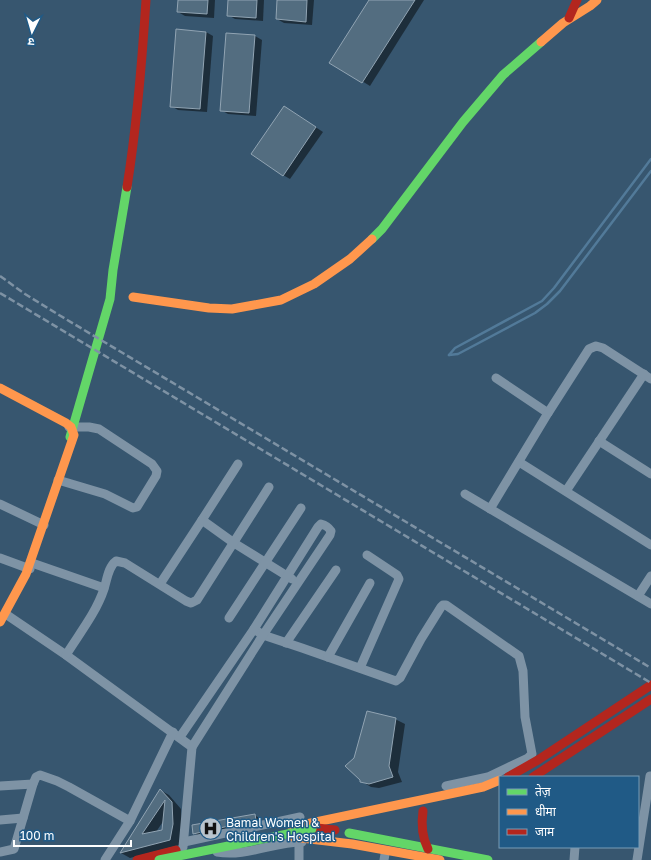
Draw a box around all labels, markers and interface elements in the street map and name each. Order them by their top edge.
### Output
north arrow [12,12,52,52]
text: उ [27,36,35,49]
legend [499,776,639,848]
text: तेज़ [535,784,552,799]
text: धीमा [535,804,557,819]
place label: Bamal Women & Children's Hospital [226,815,335,844]
hospital icon: Bamal Women & Children's Hospital [198,816,224,842]
scale bar [14,822,131,848]
text: जाम [535,824,555,839]
text: 100 m [20,828,54,843]

